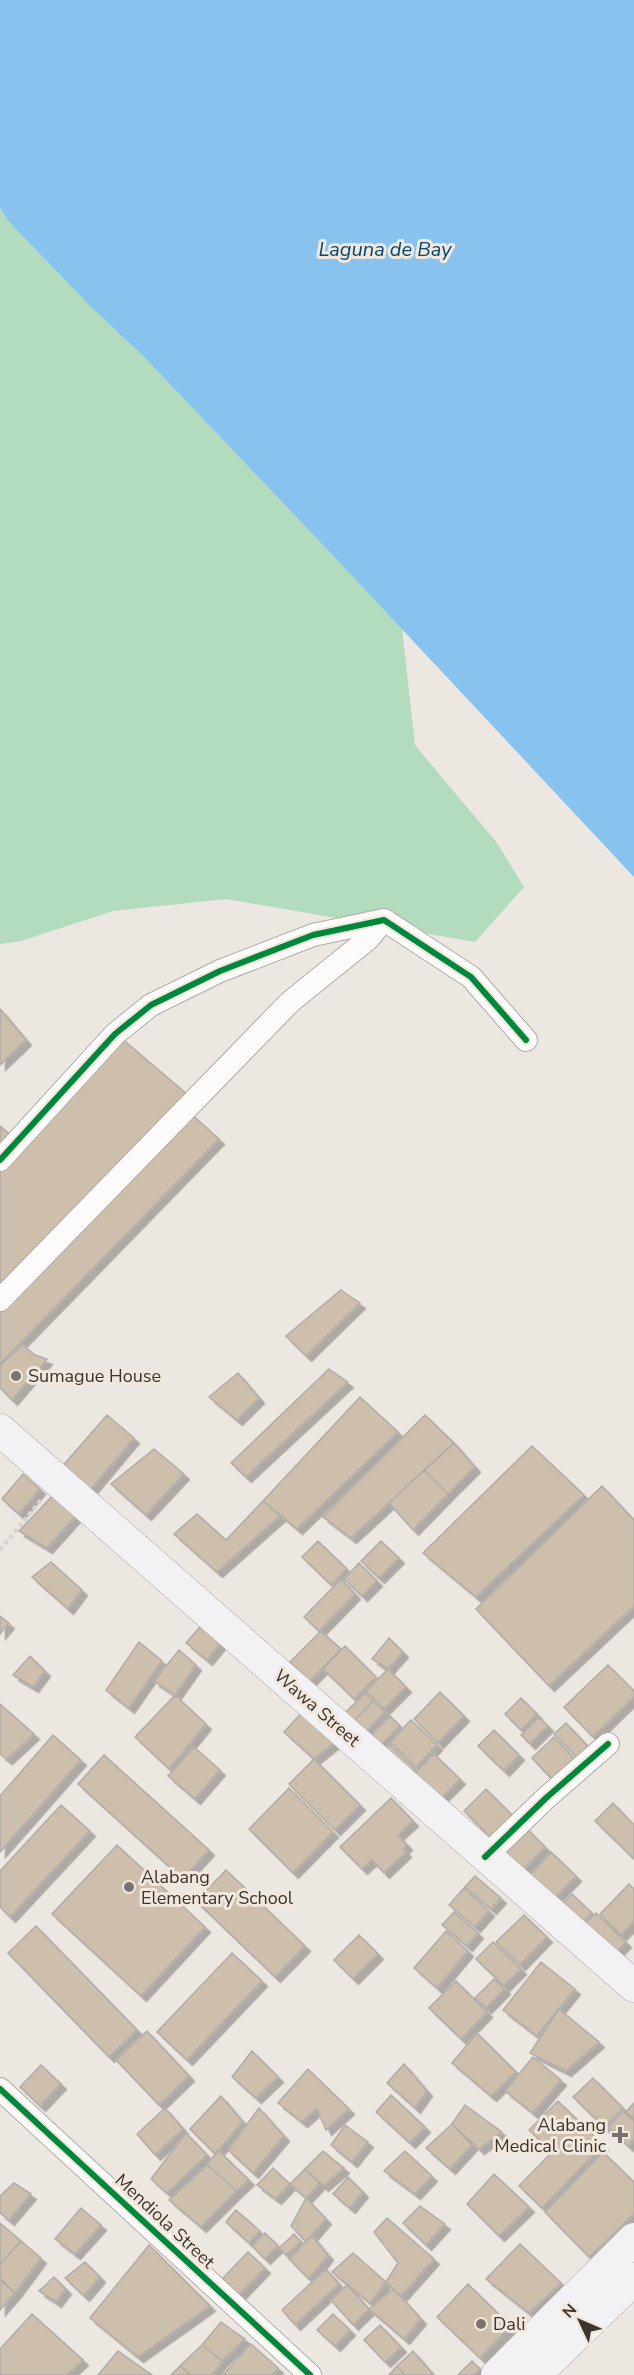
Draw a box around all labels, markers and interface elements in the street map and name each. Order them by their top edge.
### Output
water label: Laguna de Bay [318,236,452,263]
place label: Sumague House [28,1364,161,1388]
marker: Sumague House [9,1369,23,1383]
street label: Wawa Street [269,1664,366,1752]
place label: Alabang Elementary School [141,1865,294,1910]
marker: Alabang Elementary School [122,1880,136,1894]
place label: Alabang Medical Clinic [494,2113,606,2158]
marker: Alabang Medical Clinic [611,2126,629,2144]
street label: Mendiola Street [110,2168,221,2274]
north arrow [550,2291,610,2351]
text: N [558,2299,582,2323]
place label: Dali [493,2312,525,2336]
marker: Dali [474,2317,488,2331]

